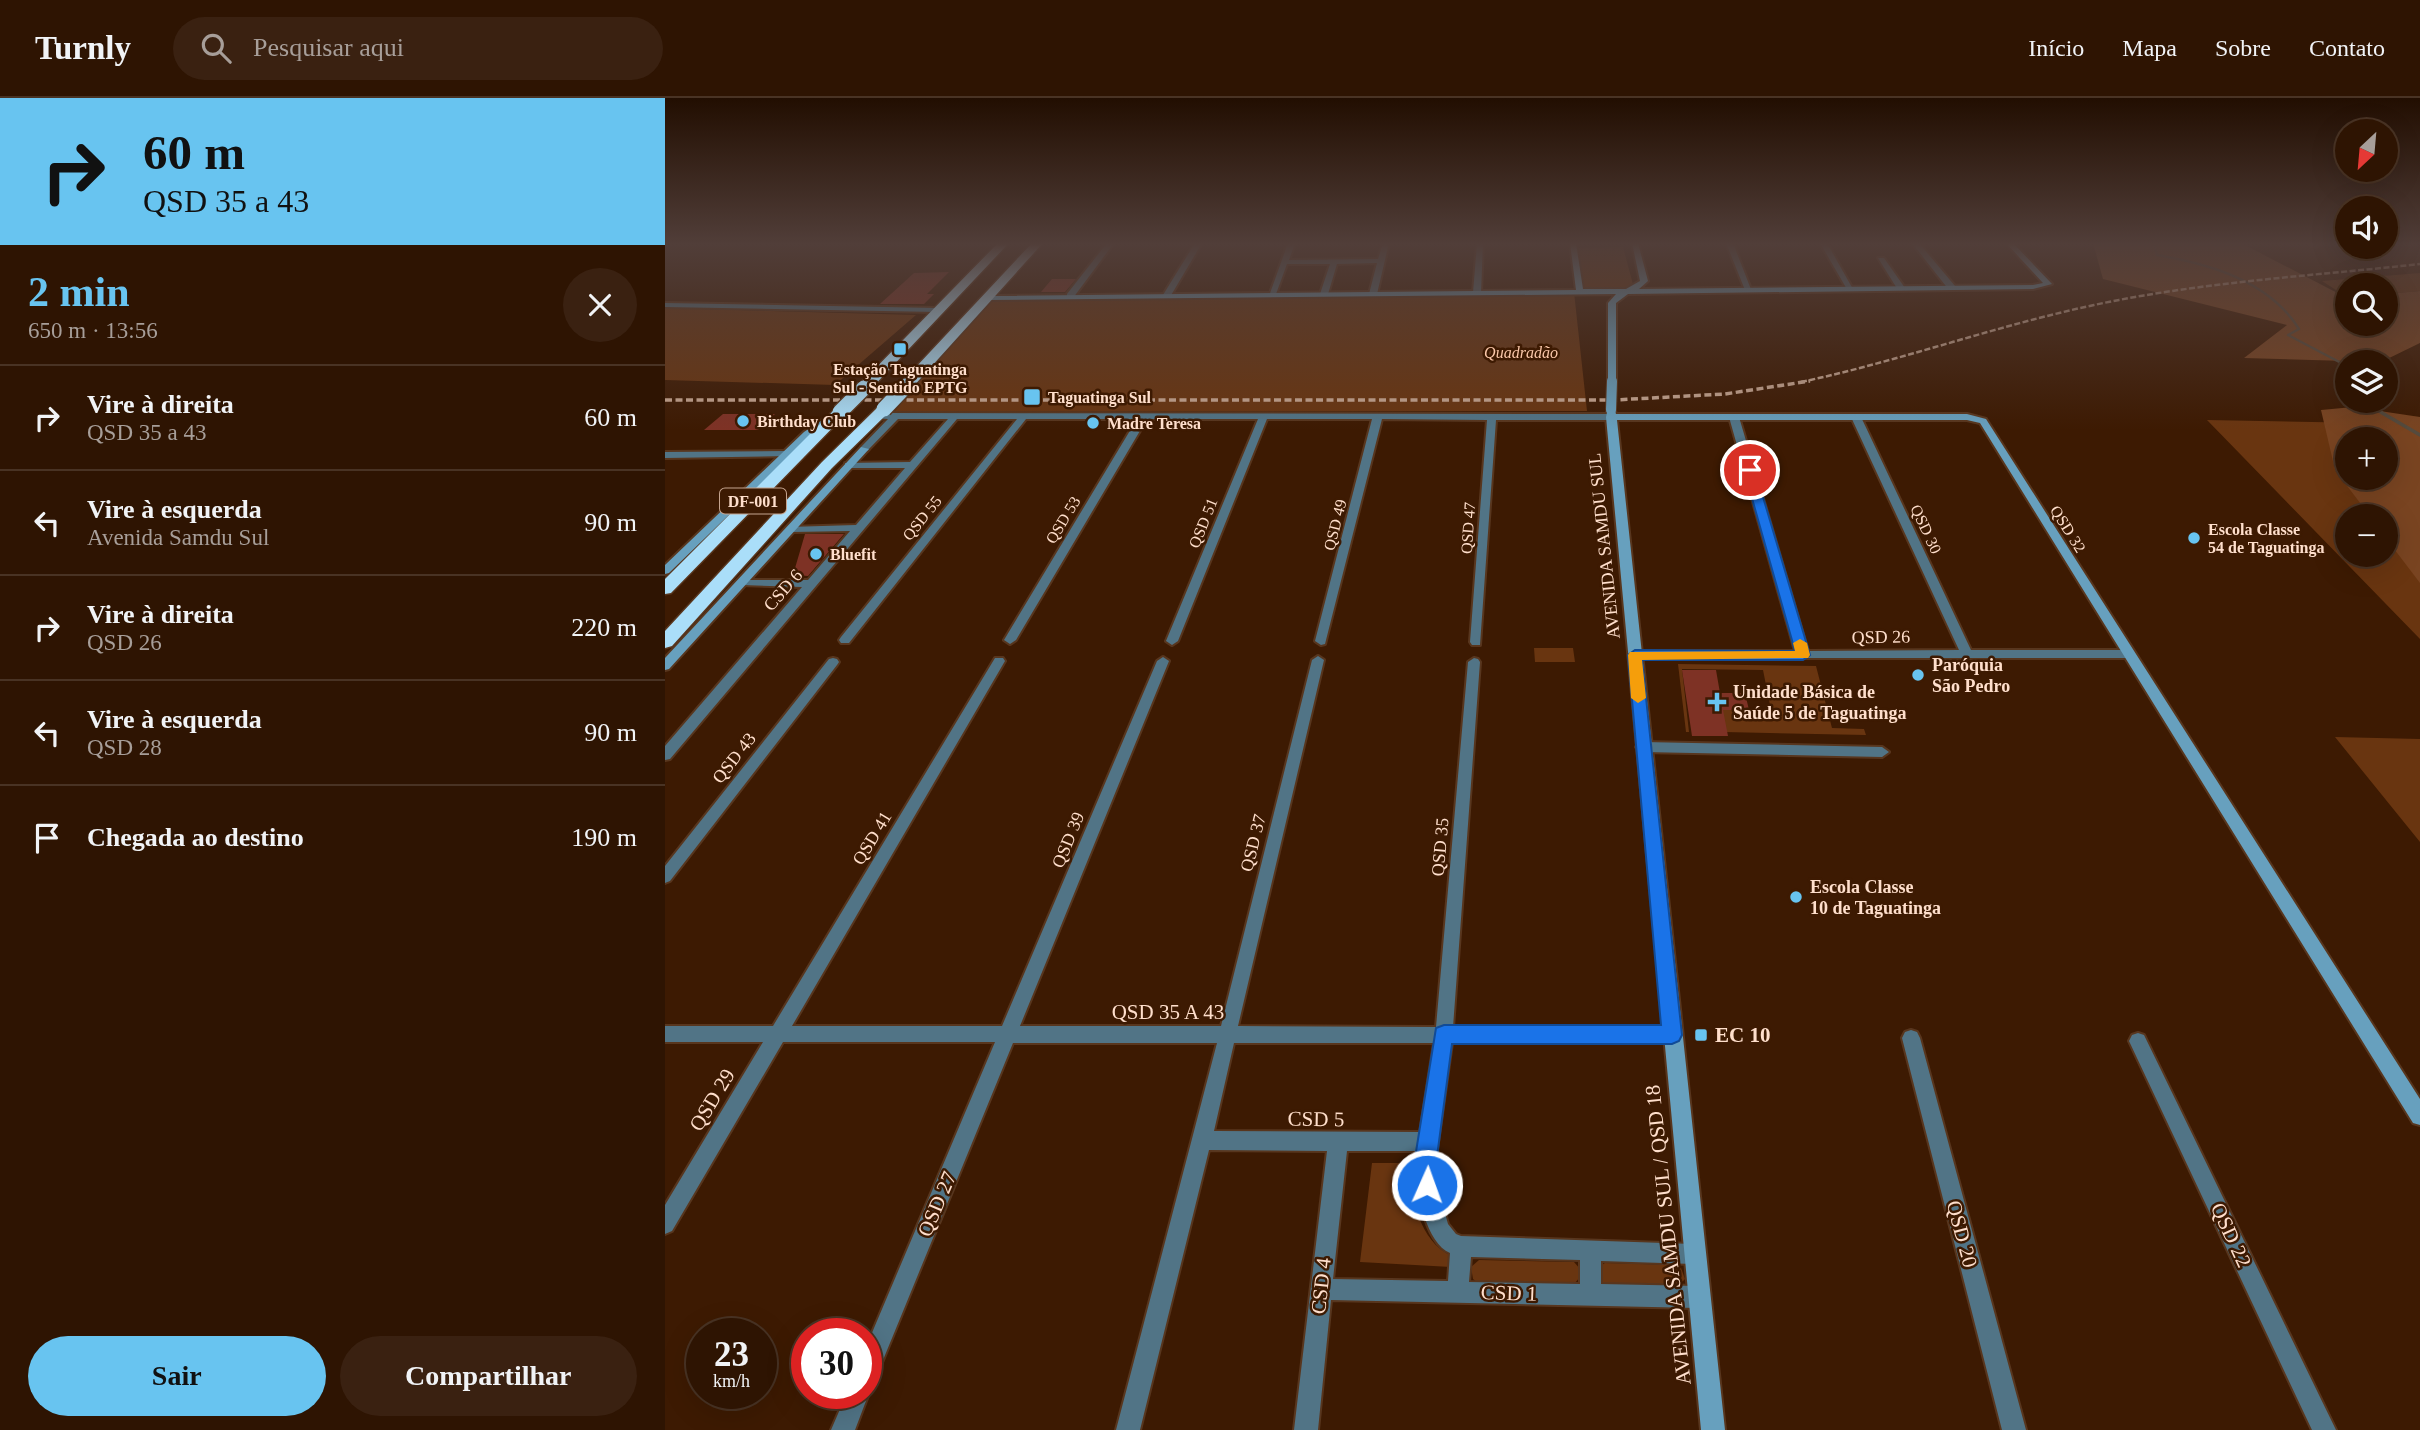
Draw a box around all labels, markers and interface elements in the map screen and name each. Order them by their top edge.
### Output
search box [173,17,663,80]
icon: search [197,29,235,67]
text: Turnly [35,30,131,66]
text: Pesquisar aqui [253,33,404,62]
text: Início [2028,35,2084,61]
text: Mapa [2122,35,2177,61]
text: Sobre [2215,35,2271,61]
text: Contato [2309,35,2385,61]
north arrow [2335,119,2397,182]
map controls [2335,119,2398,567]
text: 60 m [143,125,245,180]
icon: right [28,126,119,217]
text: QSD 35 a 43 [143,183,309,219]
button: sound [2335,196,2398,259]
button: close [563,268,637,342]
text: 2 min [28,269,130,315]
button: search [2335,273,2398,336]
text: 650 m · 13:56 [28,318,158,343]
marker: Estação Taguatinga Sul - Sentido EPTG [892,341,908,357]
park label: Quadradão [1484,344,1558,361]
button: layers [2335,350,2398,413]
place label: Estação Taguatinga Sul - Sentido EPTG [833,361,968,396]
marker: Taguatinga Sul [1022,387,1042,407]
place label: Taguatinga Sul [1048,389,1152,407]
text: Vire à direita [87,390,234,419]
icon: right [28,399,66,437]
text: 60 m [584,403,637,432]
marker: Birthday Club [735,413,751,429]
place label: Birthday Club [757,413,856,431]
marker: Madre Teresa [1085,415,1101,431]
place label: Madre Teresa [1107,415,1201,432]
text: QSD 35 a 43 [87,420,206,445]
button: + [2335,427,2398,490]
pin [1720,440,1780,500]
icon: arrive [1731,451,1769,489]
street label: AVENIDA SAMDU SUL [1584,452,1624,640]
road number: DF-001 [720,488,786,514]
street label: QSD 55 [899,492,945,544]
street label: QSD 53 [1042,493,1084,547]
text: Vire à esquerda [87,495,262,524]
street label: QSD 51 [1185,496,1221,550]
street label: QSD 49 [1320,498,1350,552]
street label: QSD 47 [1458,501,1478,555]
street label: QSD 30 [1907,502,1945,556]
street label: QSD 32 [2047,502,2089,556]
icon: left [28,504,66,542]
button: − [2335,504,2398,567]
text: 90 m [584,508,637,537]
place label: Escola Classe 54 de Taguatinga [2208,521,2324,557]
text: Avenida Samdu Sul [87,525,269,550]
marker: Escola Classe 54 de Taguatinga [2186,530,2202,546]
marker: Bluefit [808,546,824,562]
place label: Bluefit [830,546,877,563]
street label: CSD 6 [760,565,806,615]
text: Vire à direita [87,600,234,629]
icon: right [28,609,66,647]
text: 220 m [571,613,637,642]
street label: QSD 26 [1852,626,1910,648]
text: QSD 26 [87,630,162,655]
place label: Paróquia São Pedro [1932,655,2010,696]
marker: Paróquia São Pedro [1910,667,1926,683]
place label: Unidade Básica de Saúde 5 de Taguatinga [1733,682,1907,723]
marker: Unidade Básica de Saúde 5 de Taguatinga [1707,692,1727,712]
text: Vire à esquerda [87,705,262,734]
icon: left [28,714,66,752]
text: 90 m [584,718,637,747]
street label: QSD 43 [708,729,760,787]
text: QSD 28 [87,735,162,760]
street label: QSD 41 [848,808,896,868]
street label: QSD 39 [1048,809,1088,871]
street label: QSD 37 [1236,812,1270,874]
street label: QSD 35 [1427,817,1453,877]
icon: arrive [28,819,66,857]
text: Chegada ao destino [87,823,304,852]
text: 190 m [571,823,637,852]
place label: Escola Classe 10 de Taguatinga [1810,877,1941,918]
marker: Escola Classe 10 de Taguatinga [1788,889,1804,905]
street label: QSD 35 A 43 [1112,1000,1224,1024]
place label: EC 10 [1715,1023,1770,1047]
marker: EC 10 [1693,1027,1709,1043]
street label: QSD 29 [684,1065,740,1135]
street label: AVENIDA SAMDU SUL / QSD 18 [1640,1084,1696,1386]
street label: CSD 5 [1287,1107,1345,1131]
position arrow [1390,1148,1464,1222]
street label: QSD 27 [913,1168,961,1240]
street label: QSD 20 [1942,1198,1982,1270]
street label: QSD 22 [2206,1199,2256,1271]
street label: CSD 4 [1306,1256,1336,1315]
street label: CSD 1 [1480,1280,1538,1306]
speed limit sign: 30 [791,1318,882,1409]
text: 23 [714,1335,749,1374]
button: Sair [28,1336,326,1416]
button: Compartilhar [340,1336,637,1416]
text: km/h [713,1371,750,1391]

